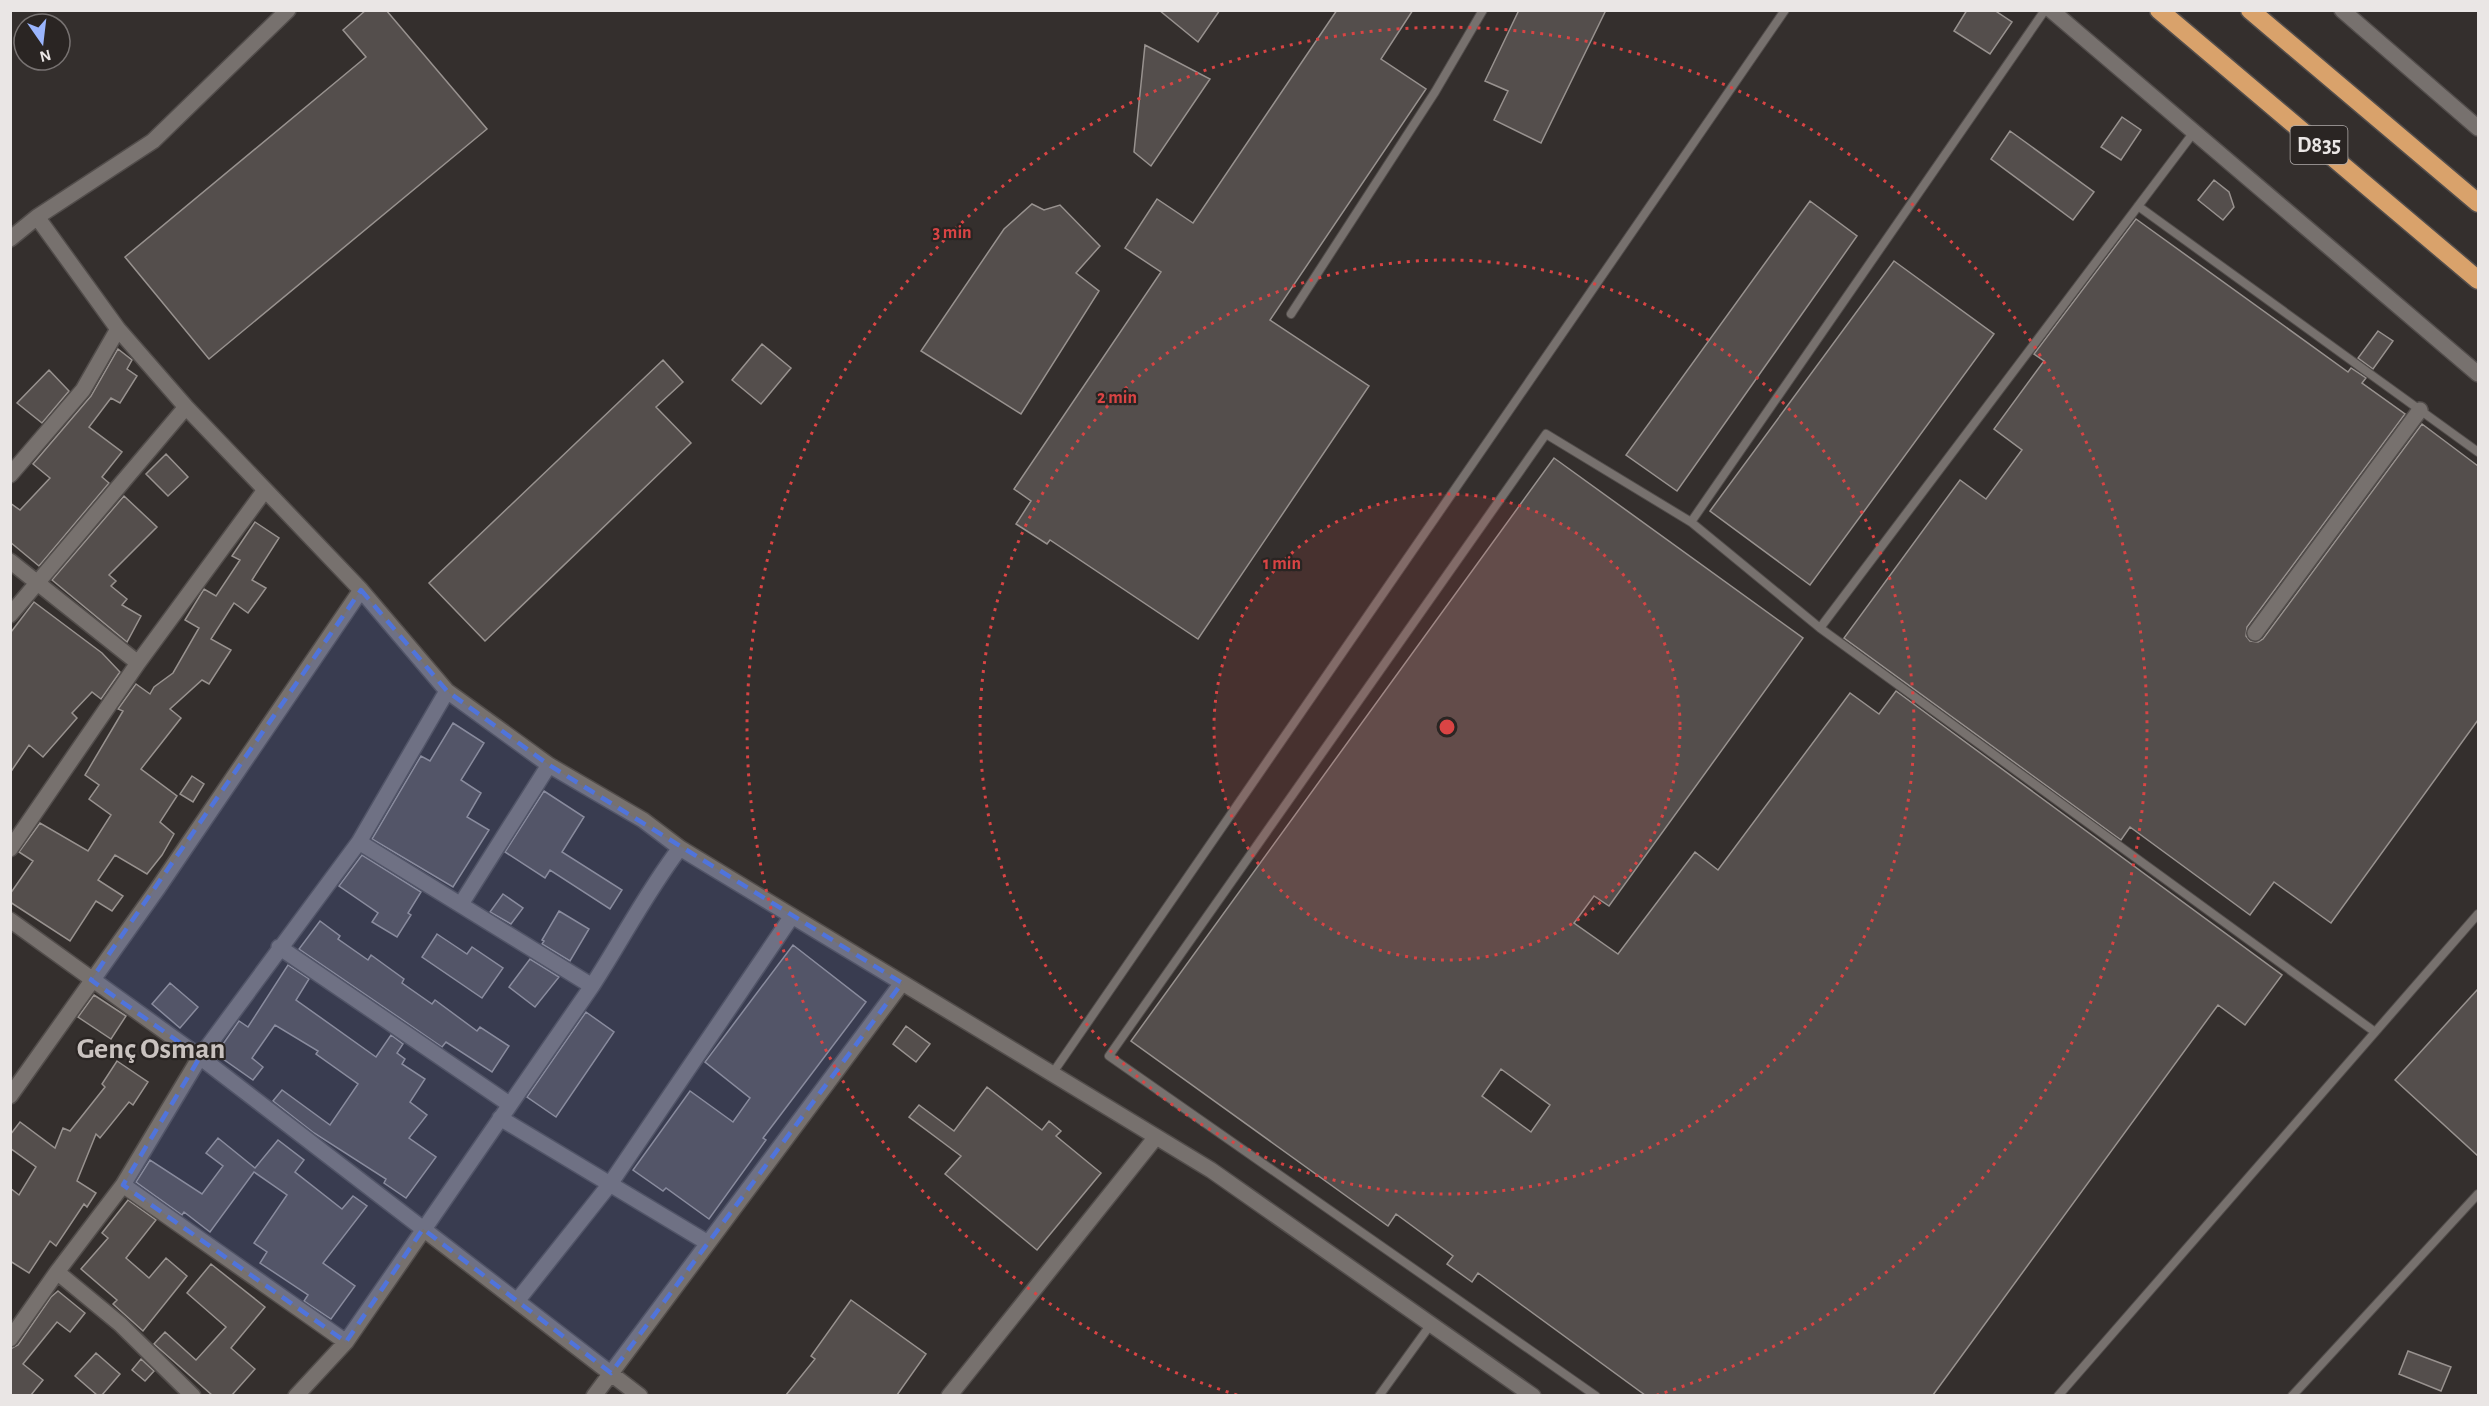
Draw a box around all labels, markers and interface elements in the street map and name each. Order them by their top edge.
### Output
north arrow [12,12,72,72]
text: N [38,46,53,65]
road number: D835 [2290,126,2348,164]
text: 3 min [932,224,972,242]
text: 2 min [1097,389,1137,407]
text: 1 min [1263,555,1301,573]
centre of rings [1437,717,1457,737]
district label: Genç Osman [77,1034,225,1064]

